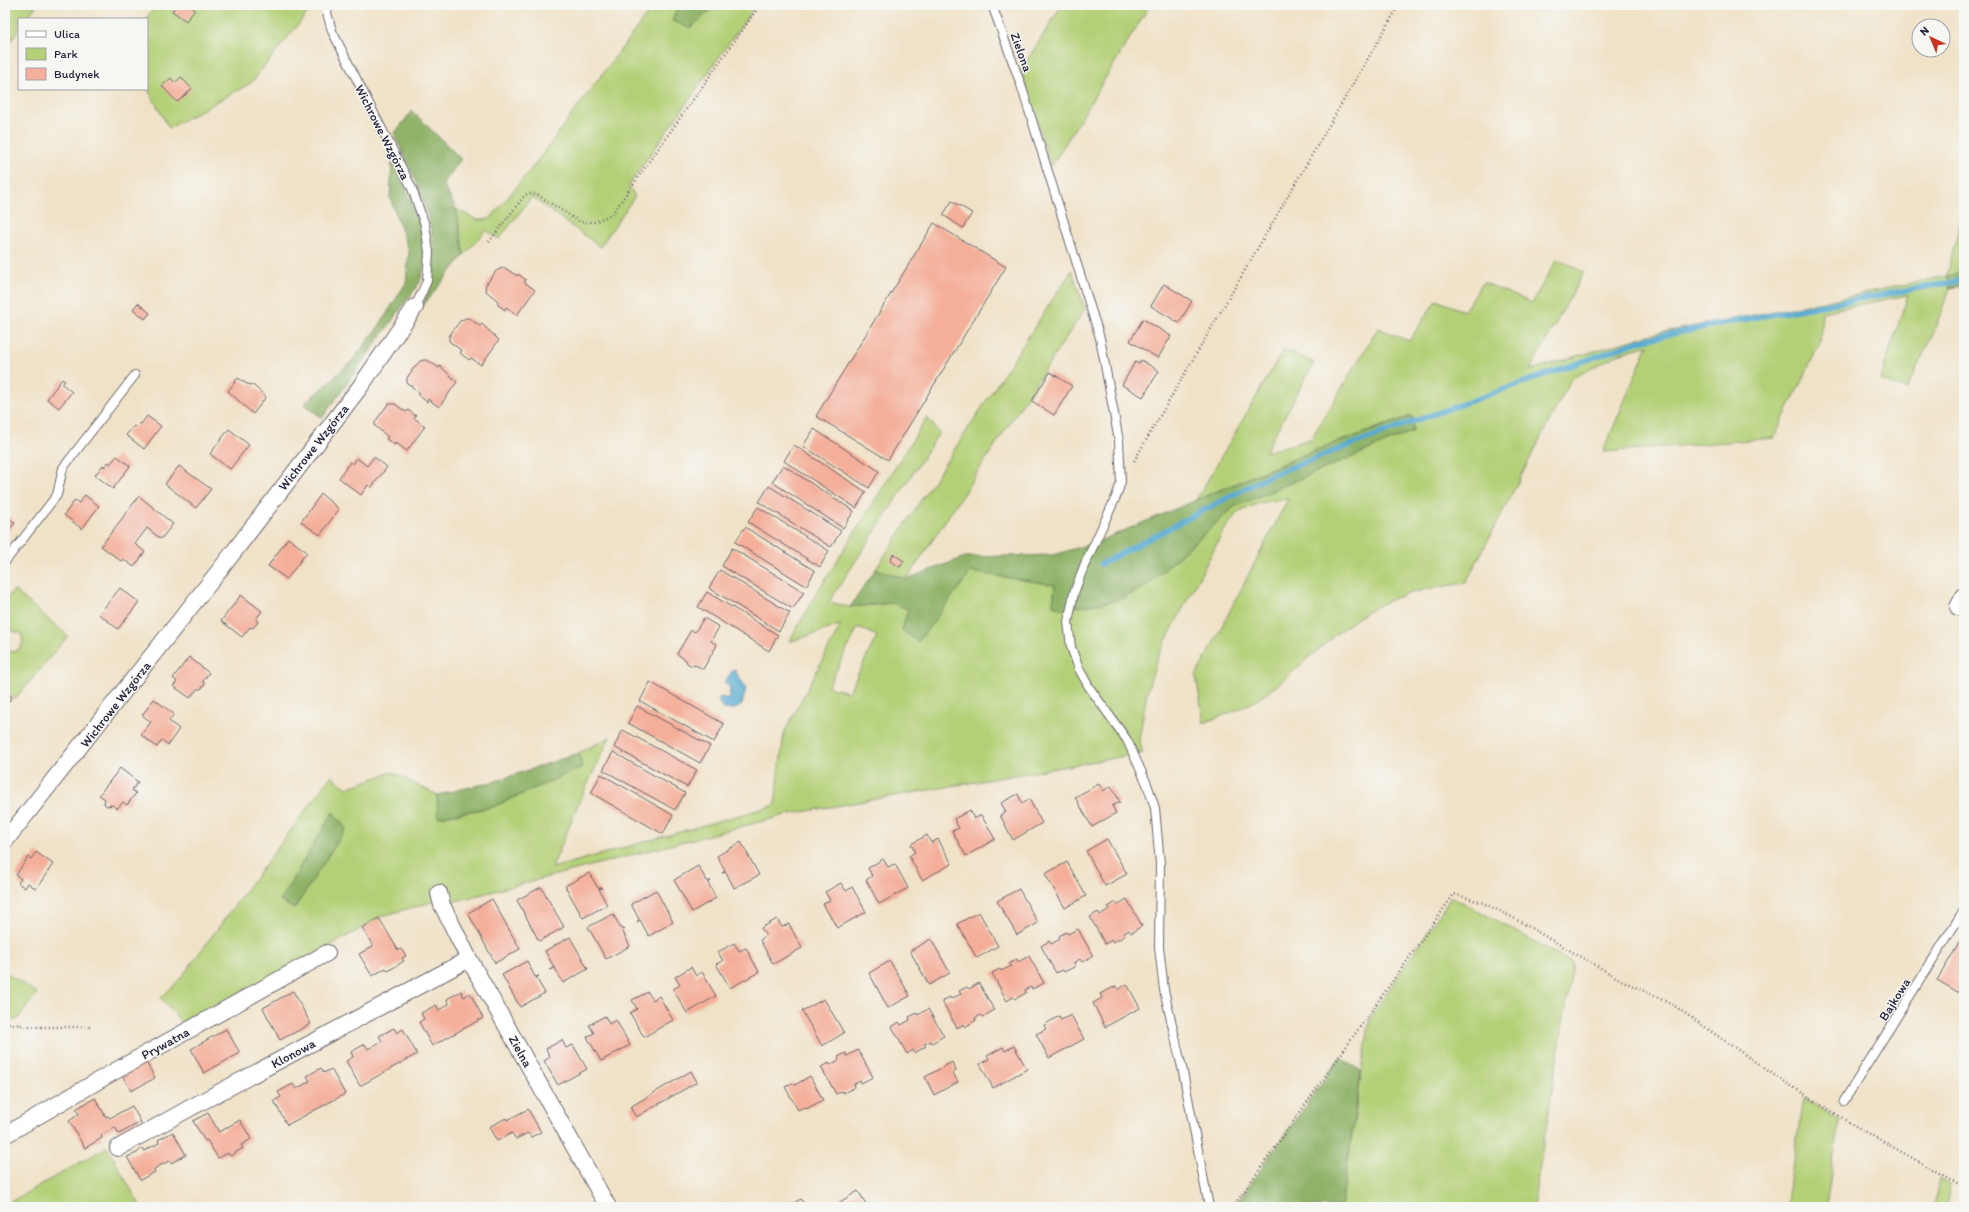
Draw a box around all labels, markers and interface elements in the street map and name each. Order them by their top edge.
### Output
legend [18,18,148,90]
north arrow [1911,18,1951,58]
text: N [1917,24,1932,38]
text: Ulica [54,27,80,41]
street label: Zielona [1007,30,1036,74]
text: Park [54,47,78,61]
text: Budynek [54,67,100,81]
street label: Wichrowe Wzgórza [352,82,413,183]
street label: Wichrowe Wzgórza [275,401,352,493]
street label: Wichrowe Wzgórza [77,658,154,750]
street label: Bajkowa [1876,975,1913,1023]
street label: Prywatna [139,1024,192,1063]
street label: Zielna [506,1033,536,1070]
street label: Klonowa [269,1035,318,1071]

